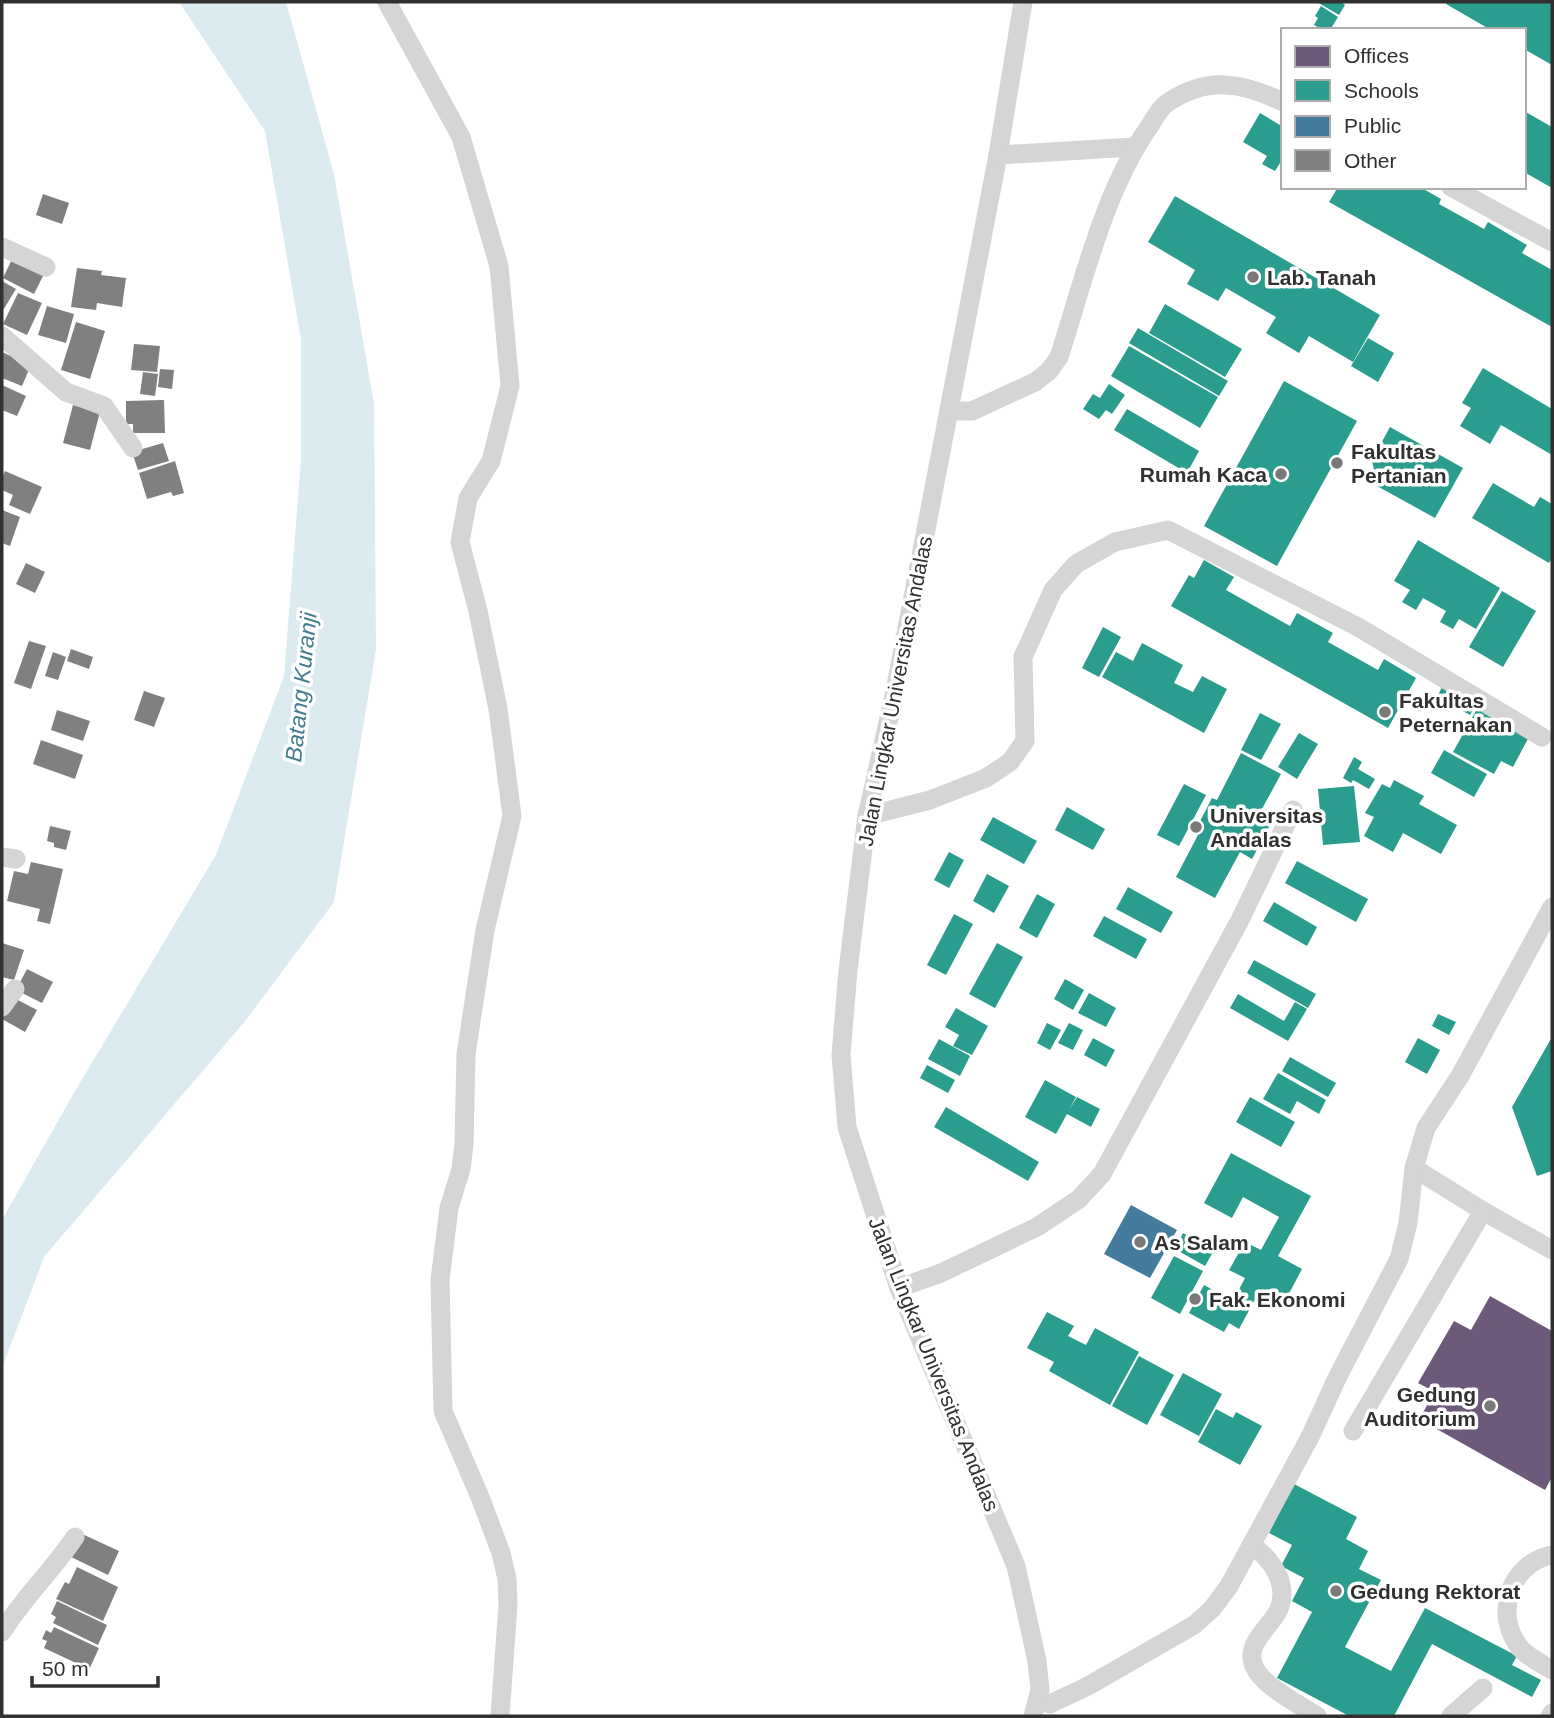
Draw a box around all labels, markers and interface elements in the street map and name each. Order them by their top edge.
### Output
legend [1281,28,1526,189]
text: Offices [1344,44,1409,67]
text: Schools [1344,79,1419,102]
text: Public [1344,114,1401,137]
text: Other [1344,149,1397,172]
place label: Lab. Tanah [1267,266,1376,289]
marker: Lab. Tanah [1245,269,1261,285]
place label: Fakultas Pertanian [1351,440,1447,487]
marker: Fakultas Pertanian [1329,455,1345,471]
place label: Rumah Kaca [1140,463,1267,486]
marker: Rumah Kaca [1273,466,1289,482]
street label: Jalan Lingkar Universitas Andalas [854,534,936,848]
water label: Batang Kuranji [280,610,322,763]
place label: Fakultas Peternakan [1399,689,1512,736]
marker: Fakultas Peternakan [1377,704,1393,720]
place label: Universitas Andalas [1210,804,1323,851]
marker: Universitas Andalas [1188,819,1204,835]
street label: Jalan Lingkar Universitas Andalas [864,1214,1004,1514]
place label: As Salam [1154,1231,1249,1254]
marker: As Salam [1132,1234,1148,1250]
place label: Fak. Ekonomi [1209,1288,1346,1311]
marker: Fak. Ekonomi [1187,1291,1203,1307]
place label: Gedung Auditorium [1364,1383,1476,1430]
marker: Gedung Auditorium [1482,1398,1498,1414]
place label: Gedung Rektorat [1350,1580,1520,1603]
marker: Gedung Rektorat [1328,1583,1344,1599]
scale bar [32,1644,158,1688]
text: 50 m [42,1657,89,1680]

